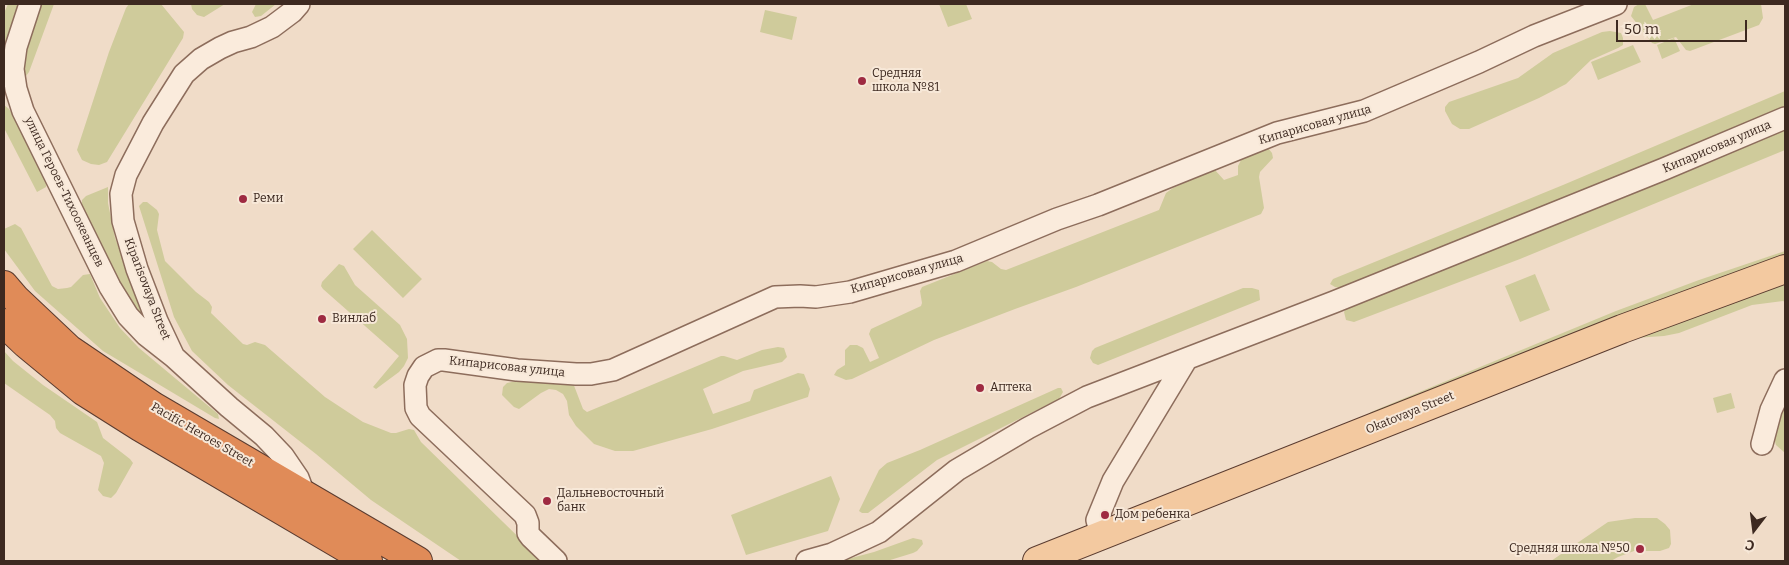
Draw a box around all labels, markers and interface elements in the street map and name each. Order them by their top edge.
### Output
scale bar [1619,10,1750,42]
text: 50 m [1624,20,1659,38]
place label: Средняя школа №81 [872,67,939,95]
marker: Средняя школа №81 [856,75,868,87]
street label: Кипарисовая улица [1257,102,1373,148]
street label: улица Героев-Тихоокеанцев [21,114,107,270]
street label: Кипарисовая улица [1661,118,1773,176]
place label: Реми [253,192,283,206]
marker: Реми [237,193,249,205]
street label: Kiparisovaya Street [121,236,173,342]
street label: Кипарисовая улица [849,251,965,297]
place label: Винлаб [332,312,376,326]
marker: Винлаб [316,313,328,325]
street label: Кипарисовая улица [448,354,566,380]
place label: Аптека [990,381,1032,395]
marker: Аптека [974,382,986,394]
street label: Okatovaya Street [1364,389,1456,437]
street label: Pacific Heroes Street [148,400,256,470]
place label: Дальневосточный банк [557,487,664,515]
marker: Дальневосточный банк [541,495,553,507]
north arrow [1729,505,1779,555]
place label: Дом ребенка [1115,508,1190,522]
marker: Дом ребенка [1099,509,1111,521]
text: С [1744,536,1756,554]
place label: Средняя школа №50 [1509,542,1630,556]
marker: Средняя школа №50 [1634,543,1646,555]

